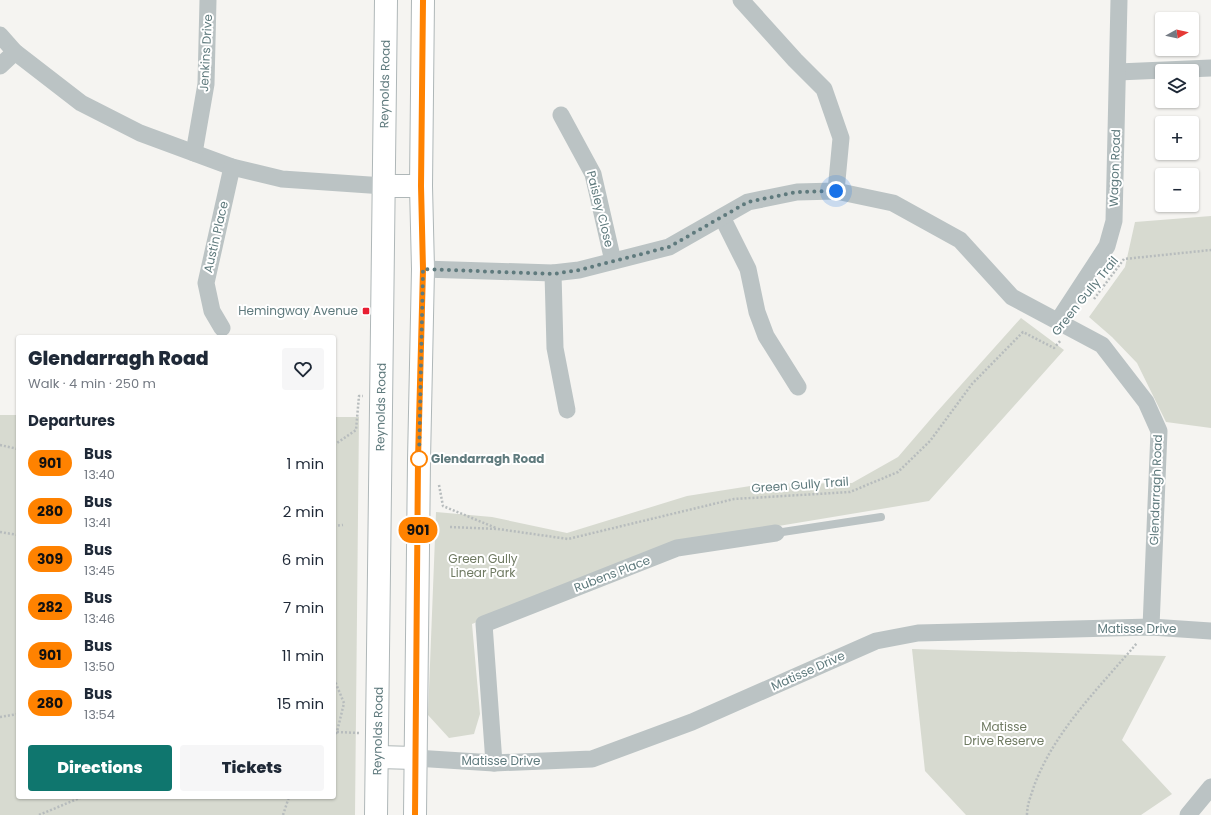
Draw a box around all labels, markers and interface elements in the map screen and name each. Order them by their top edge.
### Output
north arrow [1155,12,1199,56]
map controls [1155,12,1199,212]
street label: Jenkins Drive [195,14,216,92]
street label: Reynolds Road [375,40,394,128]
button: layers [1155,64,1199,108]
button: + [1155,116,1199,160]
street label: Wagon Road [1105,129,1124,207]
button: − [1155,168,1199,212]
street label: Paisley Close [583,169,618,249]
your location [826,181,846,201]
street label: Austin Place [199,199,232,274]
street label: Green Gully Trail [1047,252,1122,339]
place label: Hemingway Avenue [238,302,358,319]
marker: Hemingway Avenue [361,306,371,316]
text: Glendarragh Road [28,345,209,372]
button: heart [282,348,324,390]
street label: Reynolds Road [371,363,390,451]
text: Walk · 4 min · 250 m [28,374,156,393]
text: Departures [28,410,115,431]
street label: Glendarragh Road [1145,434,1166,546]
text: Bus [84,443,112,464]
marker: Glendarragh Road [410,450,428,468]
place label: Glendarragh Road [431,450,544,467]
text: 901 [38,453,62,473]
text: 1 min [286,453,324,474]
text: 13:40 [84,465,115,484]
street label: Green Gully Trail [751,473,849,496]
text: Bus [84,491,112,512]
text: 280 [37,501,63,521]
text: 2 min [283,501,324,522]
text: 13:41 [84,513,111,532]
line badge: 901 [395,517,441,543]
text: 901 [406,520,430,540]
text: Bus [84,539,112,560]
text: 309 [37,549,63,569]
text: 6 min [282,549,324,570]
park label: Green Gully Linear Park [448,550,518,581]
street label: Rubens Place [571,551,652,596]
text: 13:45 [84,561,115,580]
text: Bus [84,587,112,608]
text: 282 [37,597,63,617]
text: 7 min [283,597,324,618]
text: 13:46 [84,609,115,628]
street label: Matisse Drive [1097,620,1177,637]
text: Bus [84,635,112,656]
text: 901 [38,645,62,665]
text: 11 min [282,645,324,666]
street label: Matisse Drive [768,647,847,694]
text: 13:50 [84,657,115,676]
text: Bus [84,683,112,704]
street label: Reynolds Road [368,687,387,775]
text: 280 [37,693,63,713]
text: 15 min [277,693,324,714]
text: 13:54 [84,705,115,724]
park label: Matisse Drive Reserve [964,718,1044,749]
button: Directions [28,745,172,791]
button: Tickets [180,745,324,791]
street label: Matisse Drive [461,752,541,769]

